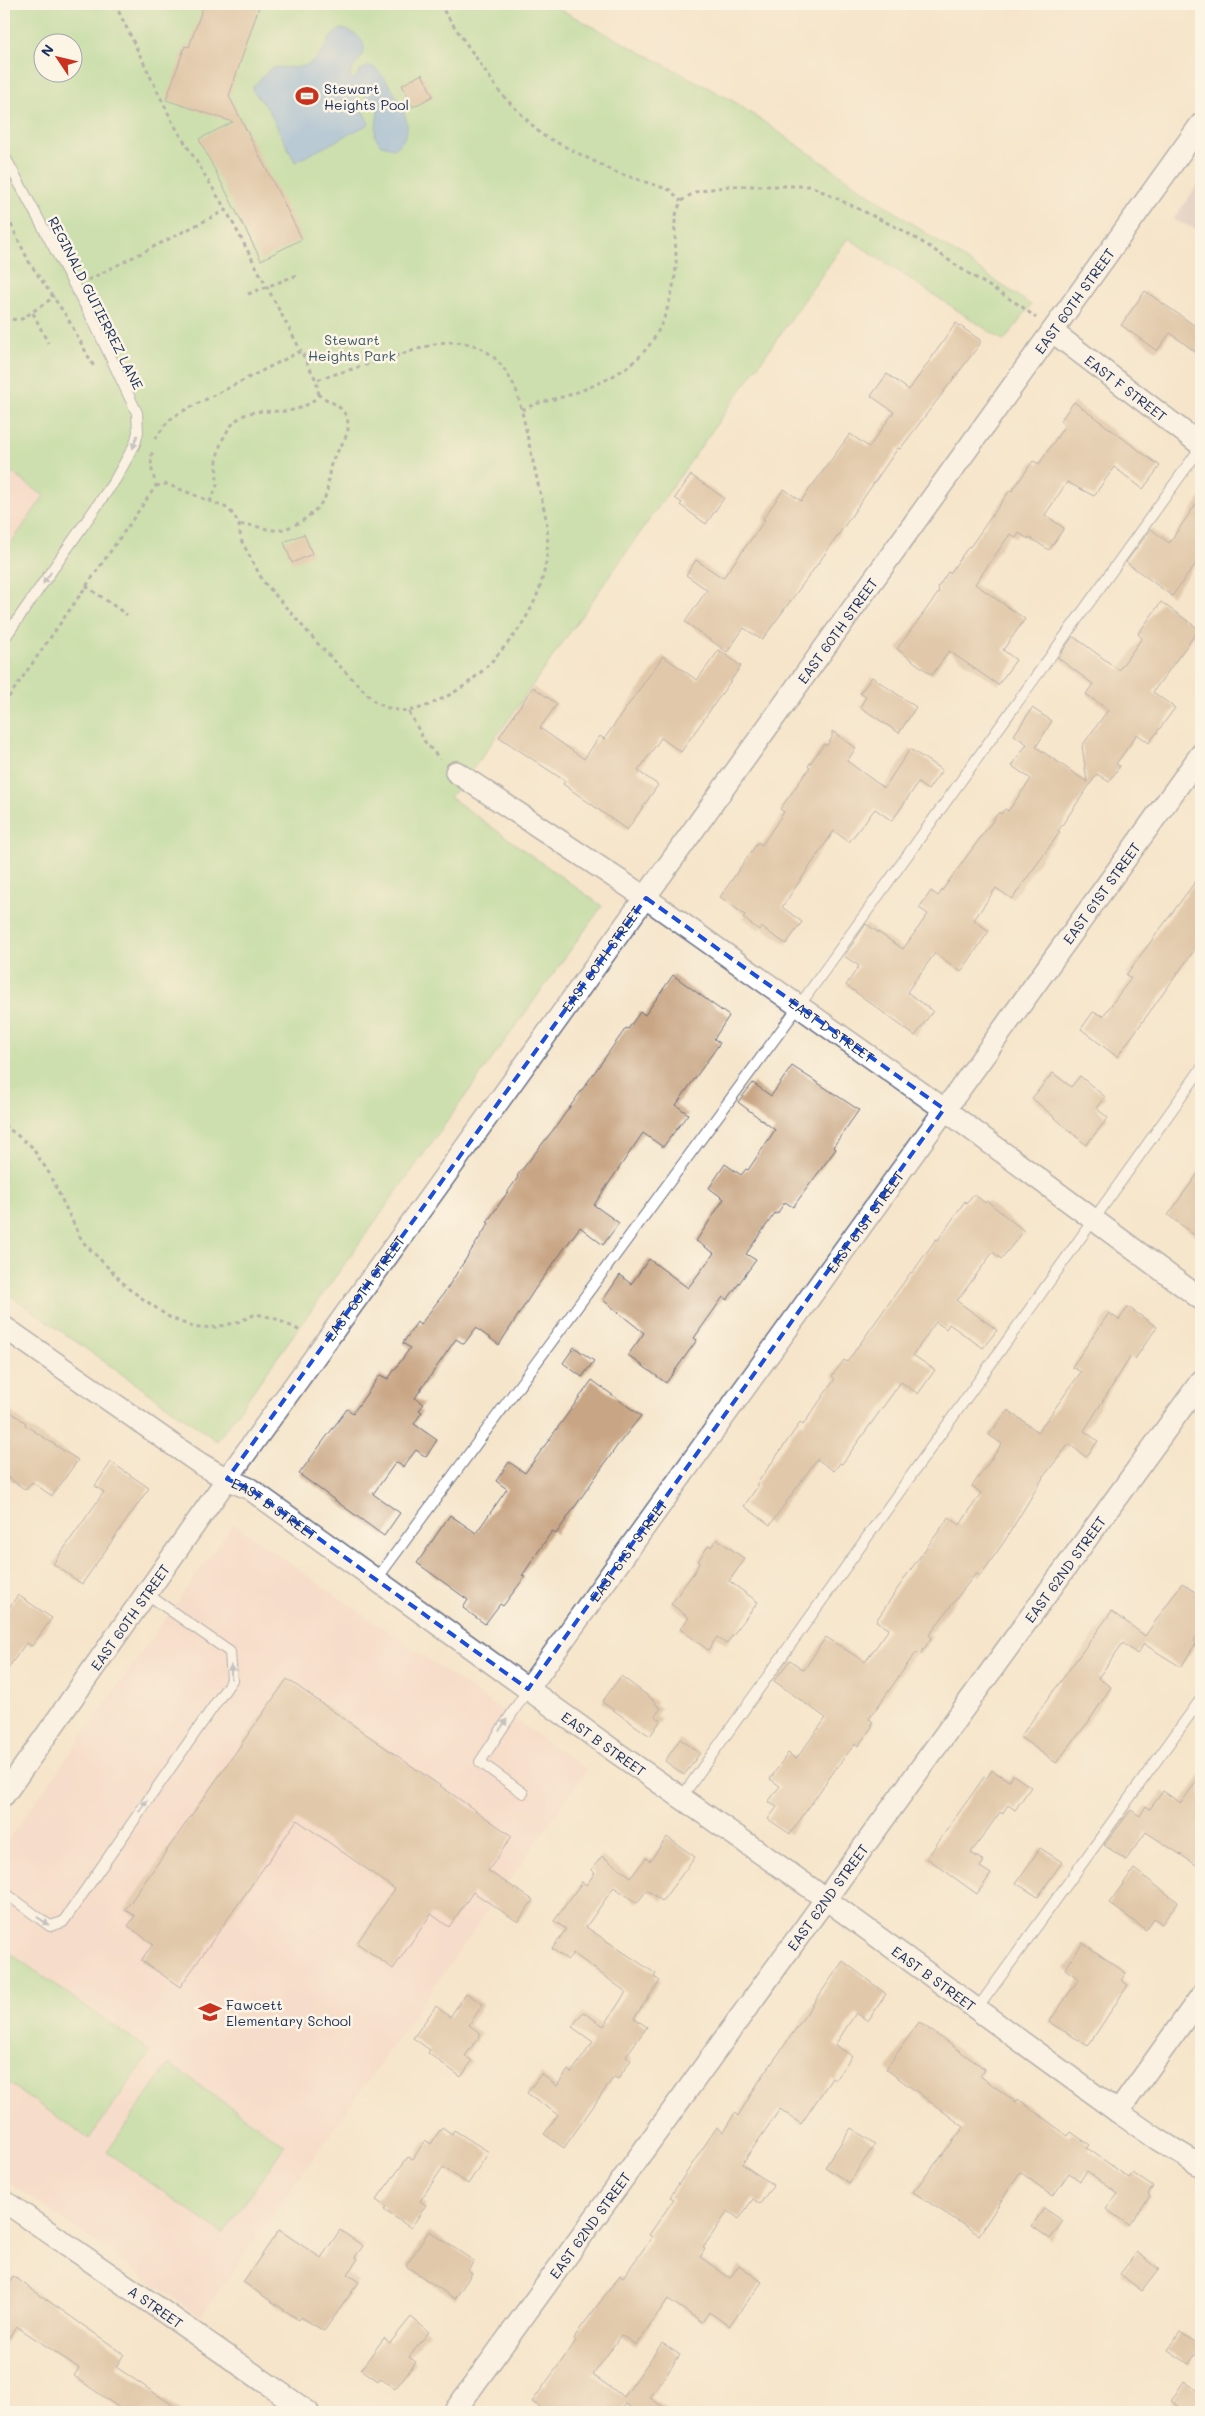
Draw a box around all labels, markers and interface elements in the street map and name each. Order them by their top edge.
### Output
north arrow [32,32,82,82]
text: N [36,40,58,60]
place label: Stewart Heights Pool [324,79,409,114]
sports icon: Stewart Heights Pool [294,83,320,109]
street label: REGINALD GUTIERREZ LANE [44,213,148,393]
street label: EAST 60TH STREET [1030,244,1119,357]
park label: Stewart Heights Park [308,330,396,365]
street label: EAST F STREET [1081,350,1171,425]
one-way arrow [131,435,138,450]
one-way arrow [42,571,52,585]
street label: EAST 60TH STREET [793,573,882,687]
street label: EAST 61ST STREET [1058,838,1144,948]
street label: EAST 60TH STREET [557,902,646,1015]
street label: EAST D STREET [786,993,879,1067]
street label: EAST 61ST STREET [821,1167,908,1276]
street label: EAST 60TH STREET [320,1231,409,1345]
street label: EAST B STREET [229,1473,321,1544]
street label: EAST 61ST STREET [585,1495,671,1605]
street label: EAST 62ND STREET [1020,1512,1110,1626]
street label: EAST 60TH STREET [86,1560,174,1674]
one-way arrow [227,1663,235,1679]
street label: EAST B STREET [558,1707,650,1780]
one-way arrow [499,1718,508,1732]
one-way arrow [138,1799,148,1813]
street label: EAST 62ND STREET [782,1840,872,1954]
one-way arrow [36,1916,50,1926]
street label: EAST B STREET [888,1941,980,2015]
place label: Fawcett Elementary School [226,1995,352,2030]
school or university icon: Fawcett Elementary School [197,1999,223,2025]
street label: EAST 62ND STREET [545,2168,635,2282]
street label: A STREET [125,2281,187,2332]

